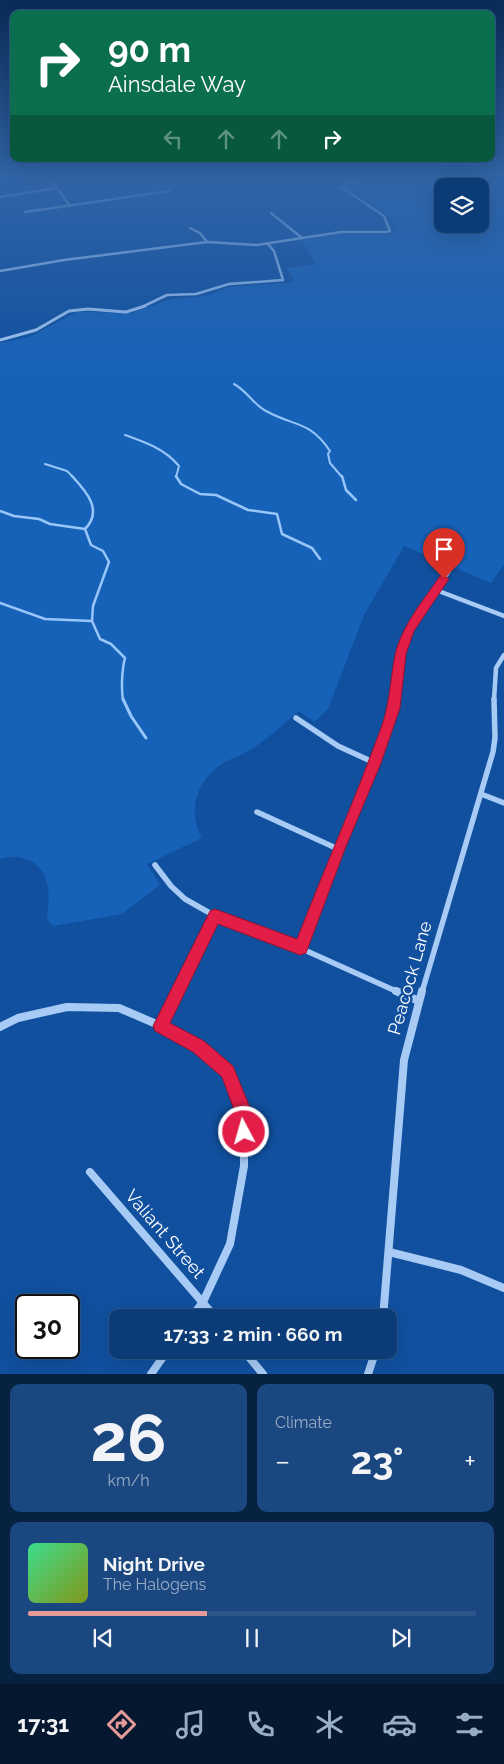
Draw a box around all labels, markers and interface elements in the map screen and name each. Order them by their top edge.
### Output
text: 90 m [108,29,191,70]
icon: right [25,30,90,95]
text: Ainsdale Way [108,71,246,97]
icon: left [159,125,187,153]
icon: ahead [212,125,240,153]
icon: ahead [265,125,293,153]
icon: right [318,125,346,153]
map controls [434,178,489,233]
button: layers [434,178,489,233]
pin [423,528,465,579]
icon: arrive [430,535,458,563]
street label: Peacock Lane [383,918,436,1037]
position arrow [217,1105,269,1157]
street label: Valiant Street [121,1185,210,1282]
speed limit sign: 30 [15,1294,80,1359]
text: 17:33 · 2 min · 660 m [164,1323,343,1345]
text: 26 [90,1400,167,1476]
text: Climate [275,1413,332,1432]
text: 23° [351,1438,404,1483]
text: − [275,1445,290,1478]
text: + [464,1445,476,1478]
text: km/h [107,1471,150,1490]
text: Night Drive [103,1553,205,1575]
text: The Halogens [103,1575,206,1594]
icon: previous [89,1624,117,1652]
icon: pause [238,1624,266,1652]
icon: next [387,1624,415,1652]
icon: directions [104,1707,139,1742]
icon: music [173,1707,208,1742]
icon: phone [243,1707,278,1742]
icon: climate [312,1707,347,1742]
icon: car [382,1707,417,1742]
icon: filters [452,1707,487,1742]
text: 17:31 [17,1711,69,1737]

